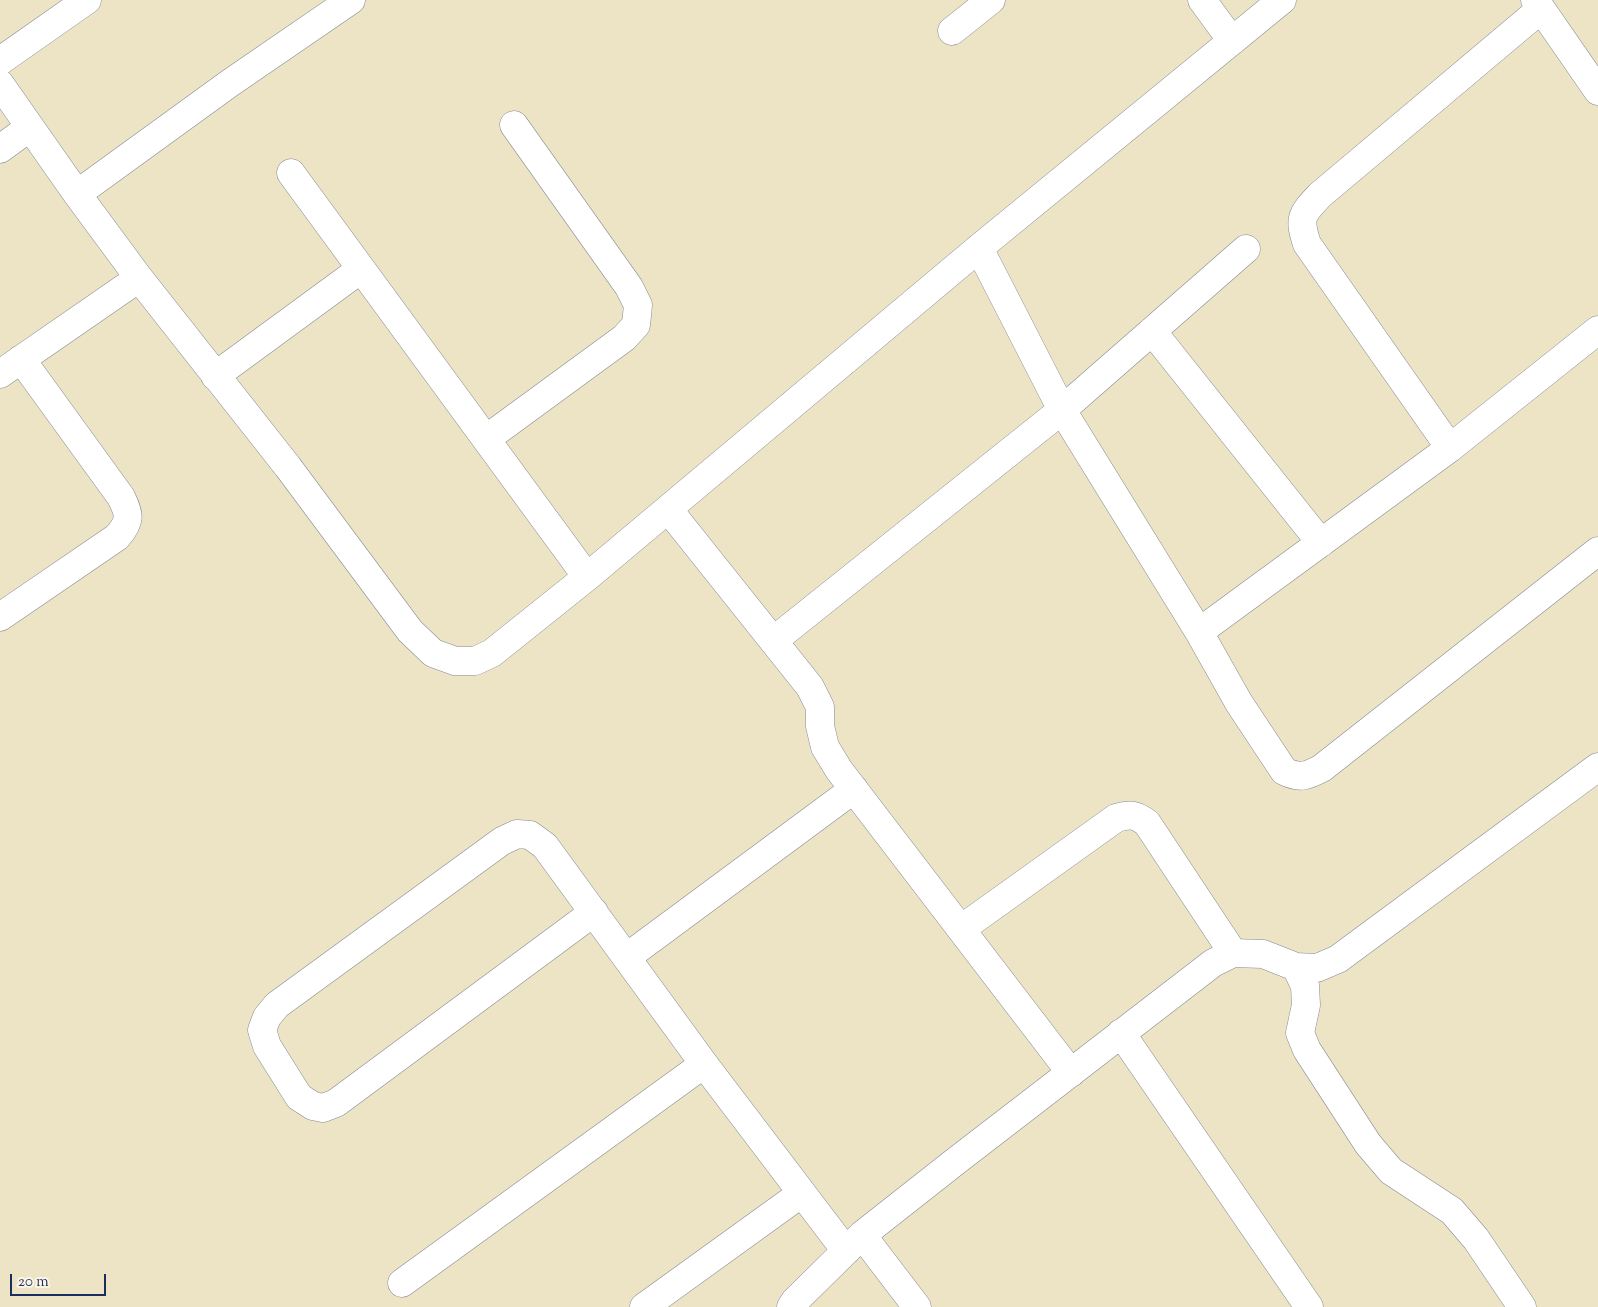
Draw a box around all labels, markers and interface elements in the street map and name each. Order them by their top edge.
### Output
scale bar [12,1264,109,1296]
text: 20 m [18,1272,49,1293]

